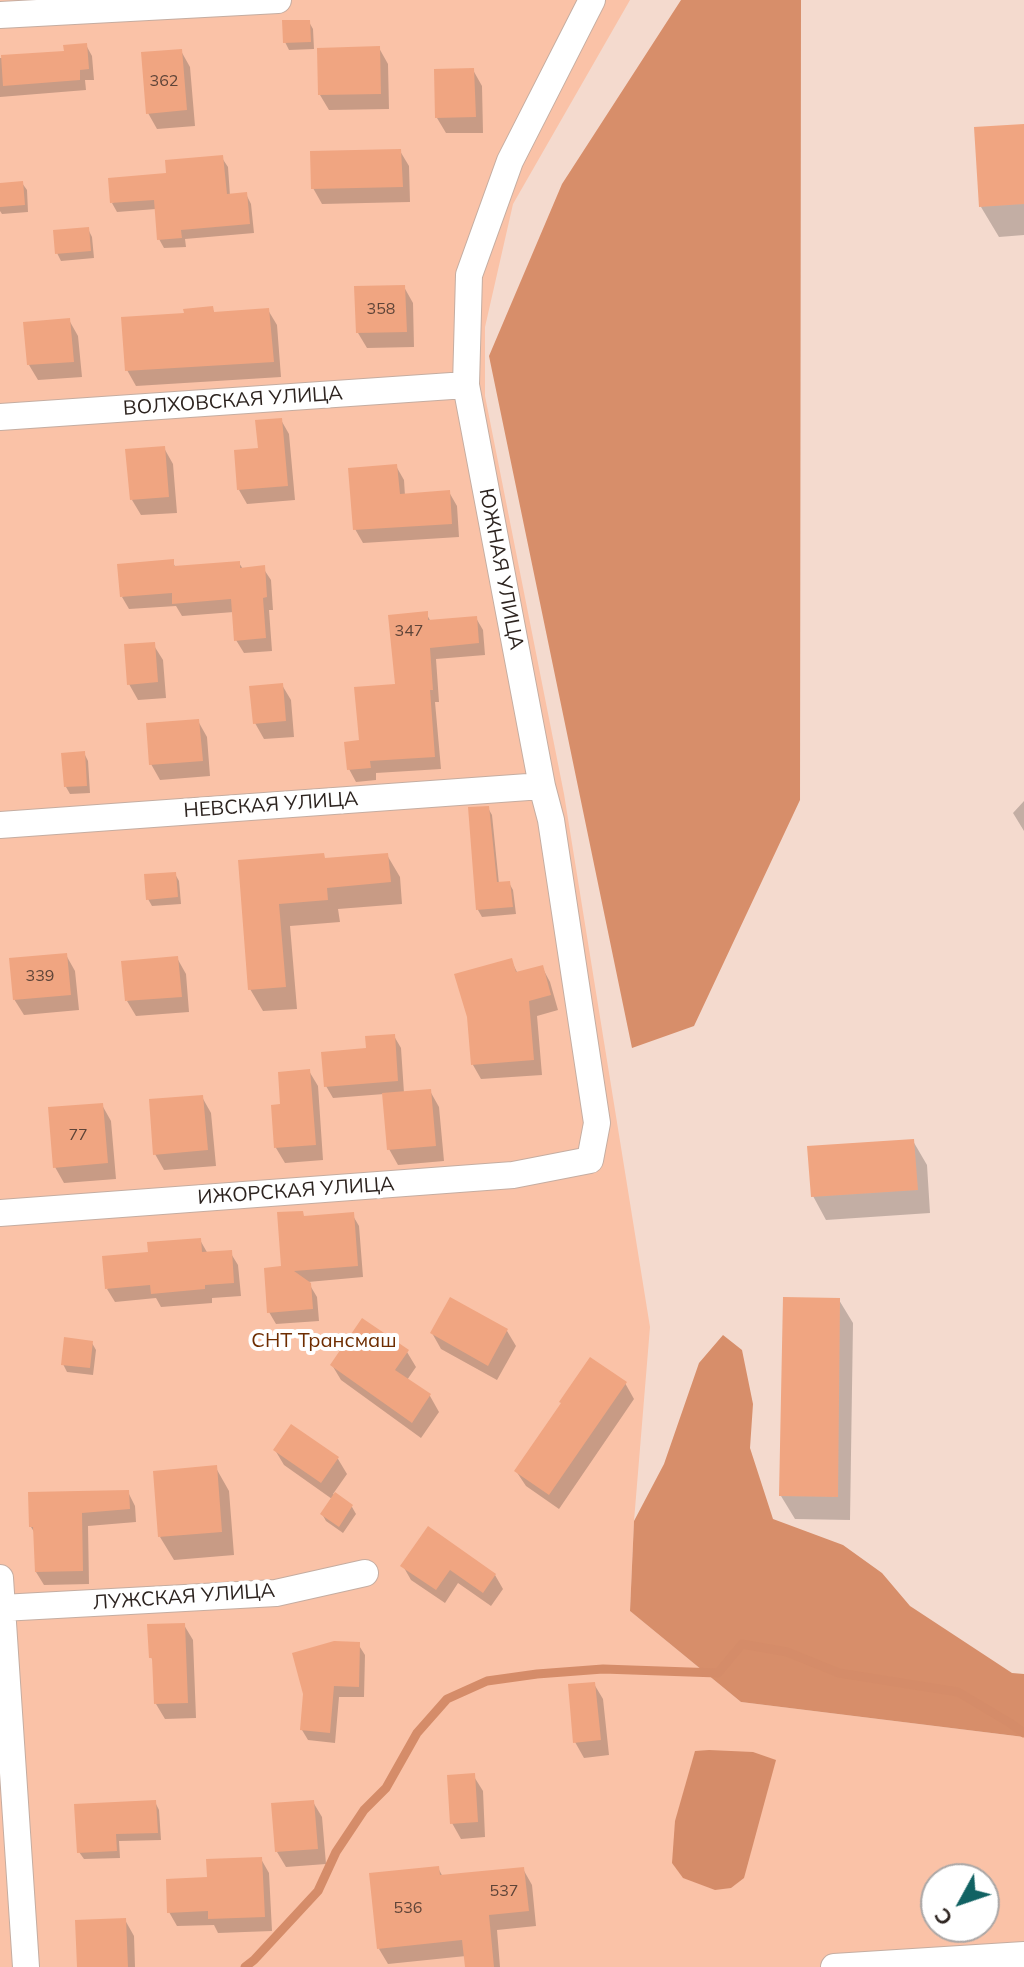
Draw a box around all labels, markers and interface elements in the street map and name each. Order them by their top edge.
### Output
house number: 362 [150,71,178,91]
house number: 358 [367,299,395,319]
street label: ВОЛХОВСКАЯ УЛИЦА [122,381,344,421]
street label: ЮЖНАЯ УЛИЦА [474,486,528,652]
house number: 347 [395,621,423,641]
street label: НЕВСКАЯ УЛИЦА [183,787,359,823]
house number: 339 [26,966,54,986]
house number: 77 [68,1125,88,1145]
street label: ИЖОРСКАЯ УЛИЦА [197,1172,395,1210]
park label: СНТ Трансмаш [251,1329,397,1353]
street label: ЛУЖСКАЯ УЛИЦА [92,1579,276,1615]
north arrow [920,1863,1000,1943]
house number: 537 [490,1881,518,1901]
house number: 536 [394,1898,422,1918]
text: С [928,1902,959,1932]

